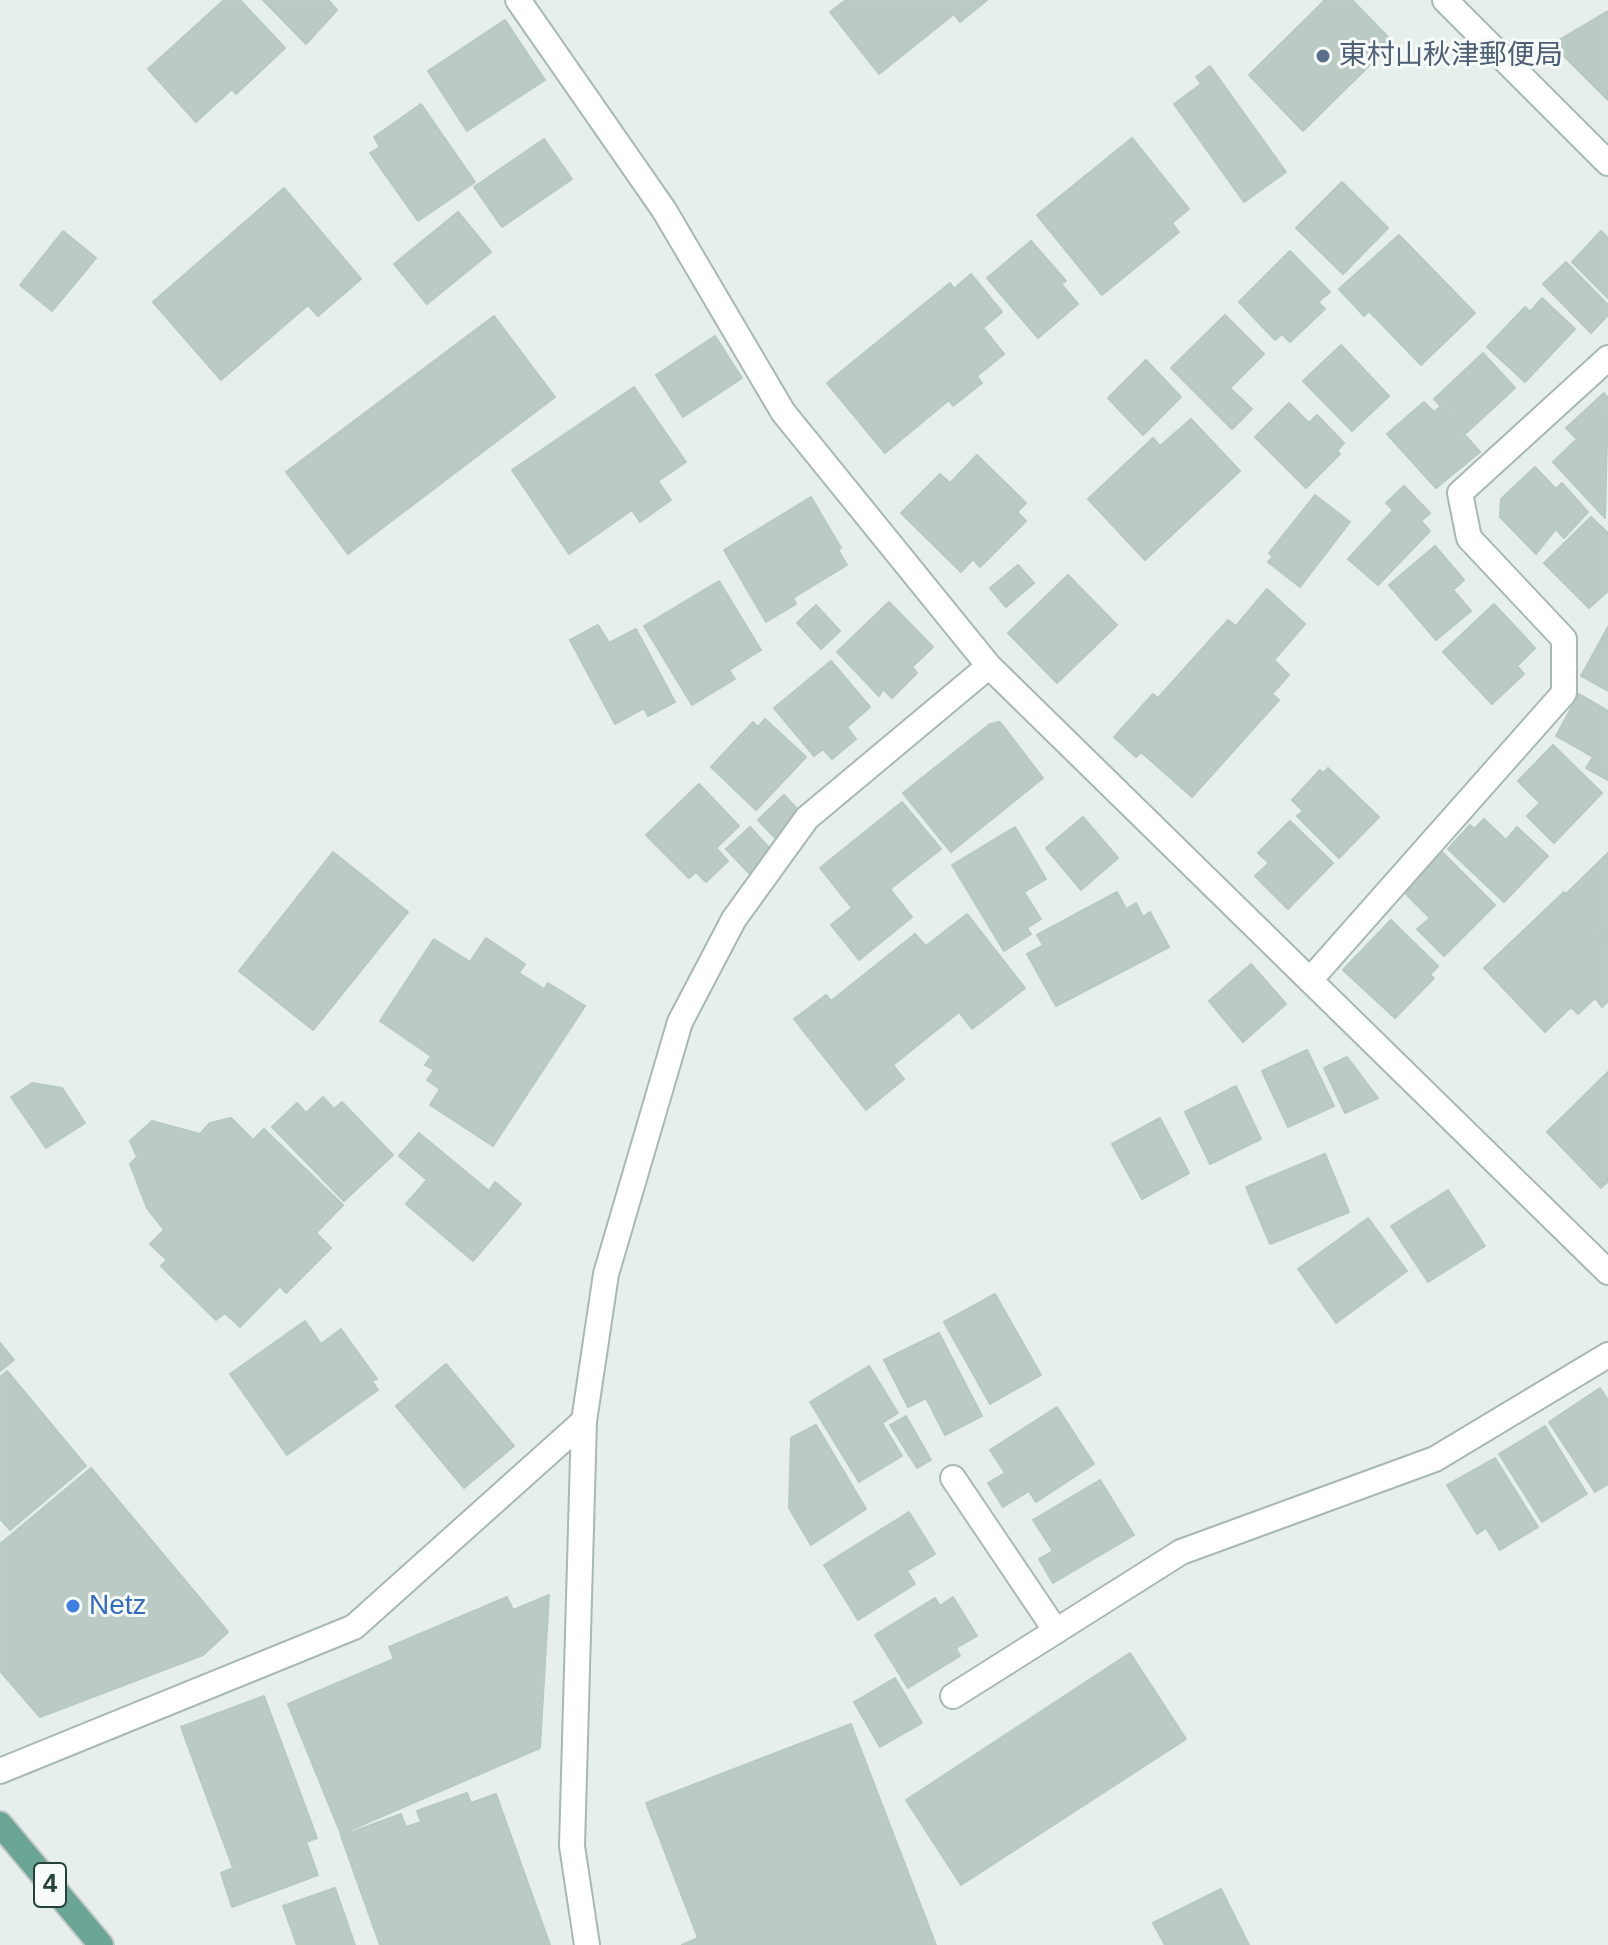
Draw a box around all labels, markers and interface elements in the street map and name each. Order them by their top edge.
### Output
place label: 東村山秋津郵便局 [1339,39,1563,73]
marker: 東村山秋津郵便局 [1314,47,1332,65]
place label: Netz [89,1589,147,1623]
marker: Netz [64,1597,82,1615]
road number: 4 [34,1863,66,1907]

